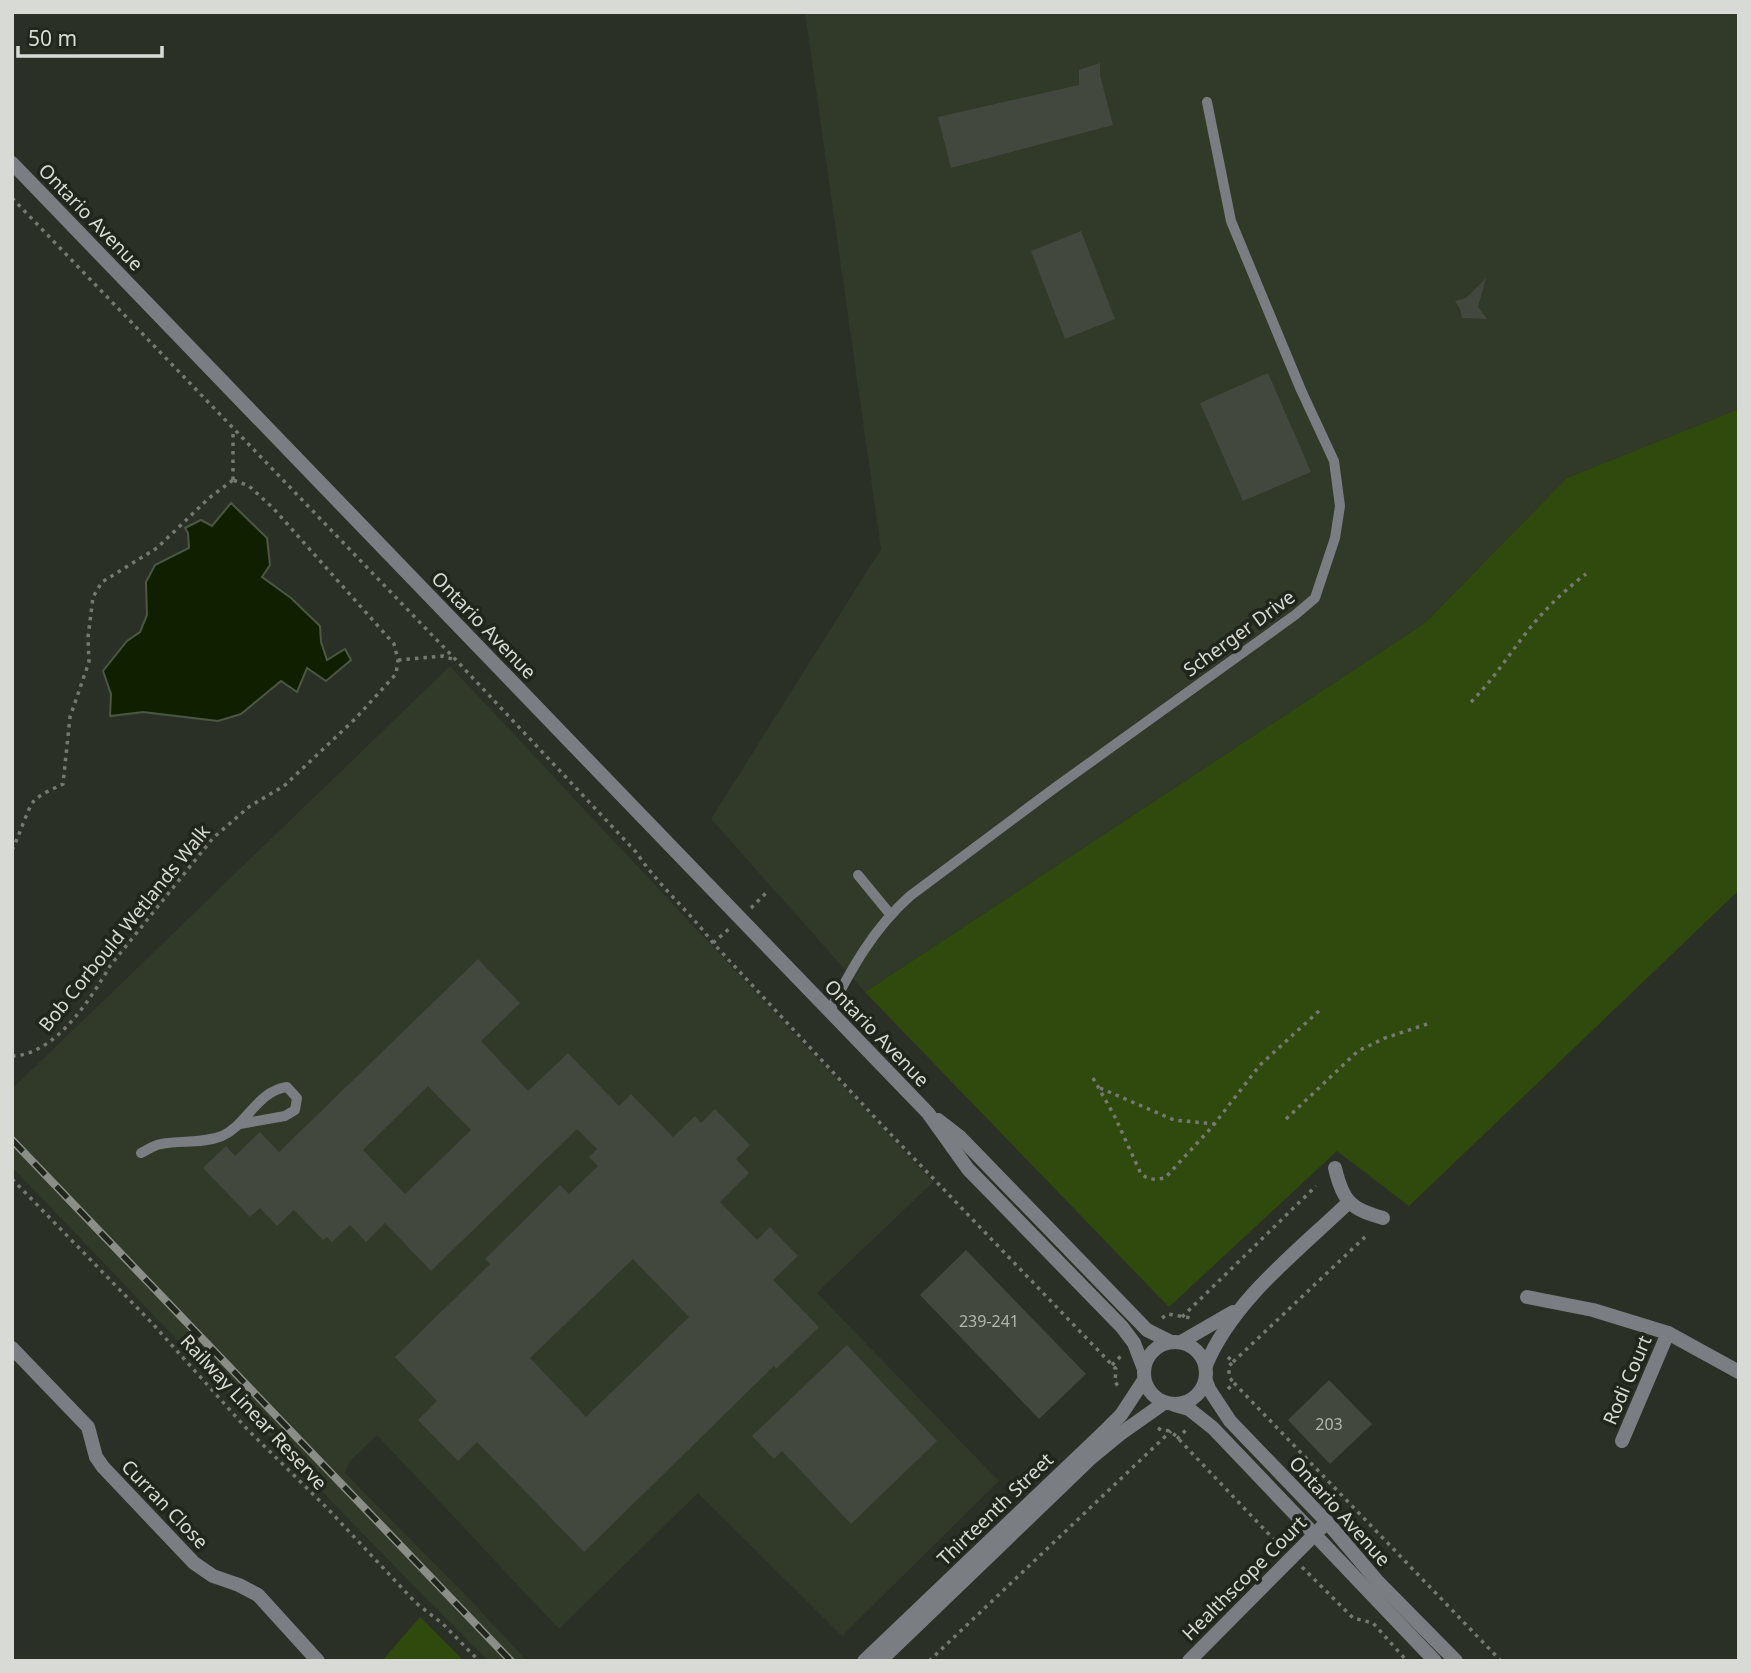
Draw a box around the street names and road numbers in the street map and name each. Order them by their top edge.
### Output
street label: Ontario Avenue [33,158,149,276]
street label: Ontario Avenue [426,566,542,684]
street label: Scherger Drive [1178,584,1300,682]
street label: Bob Corbould Wetlands Walk [32,819,216,1037]
street label: Ontario Avenue [819,974,935,1092]
street label: Railway Linear Reserve [175,1329,333,1495]
street label: Rodi Court [1597,1331,1658,1429]
street label: Thirteenth Street [931,1447,1059,1571]
street label: Ontario Avenue [1283,1450,1397,1572]
street label: Curran Close [116,1454,214,1554]
street label: Healthscope Court [1176,1510,1312,1646]

